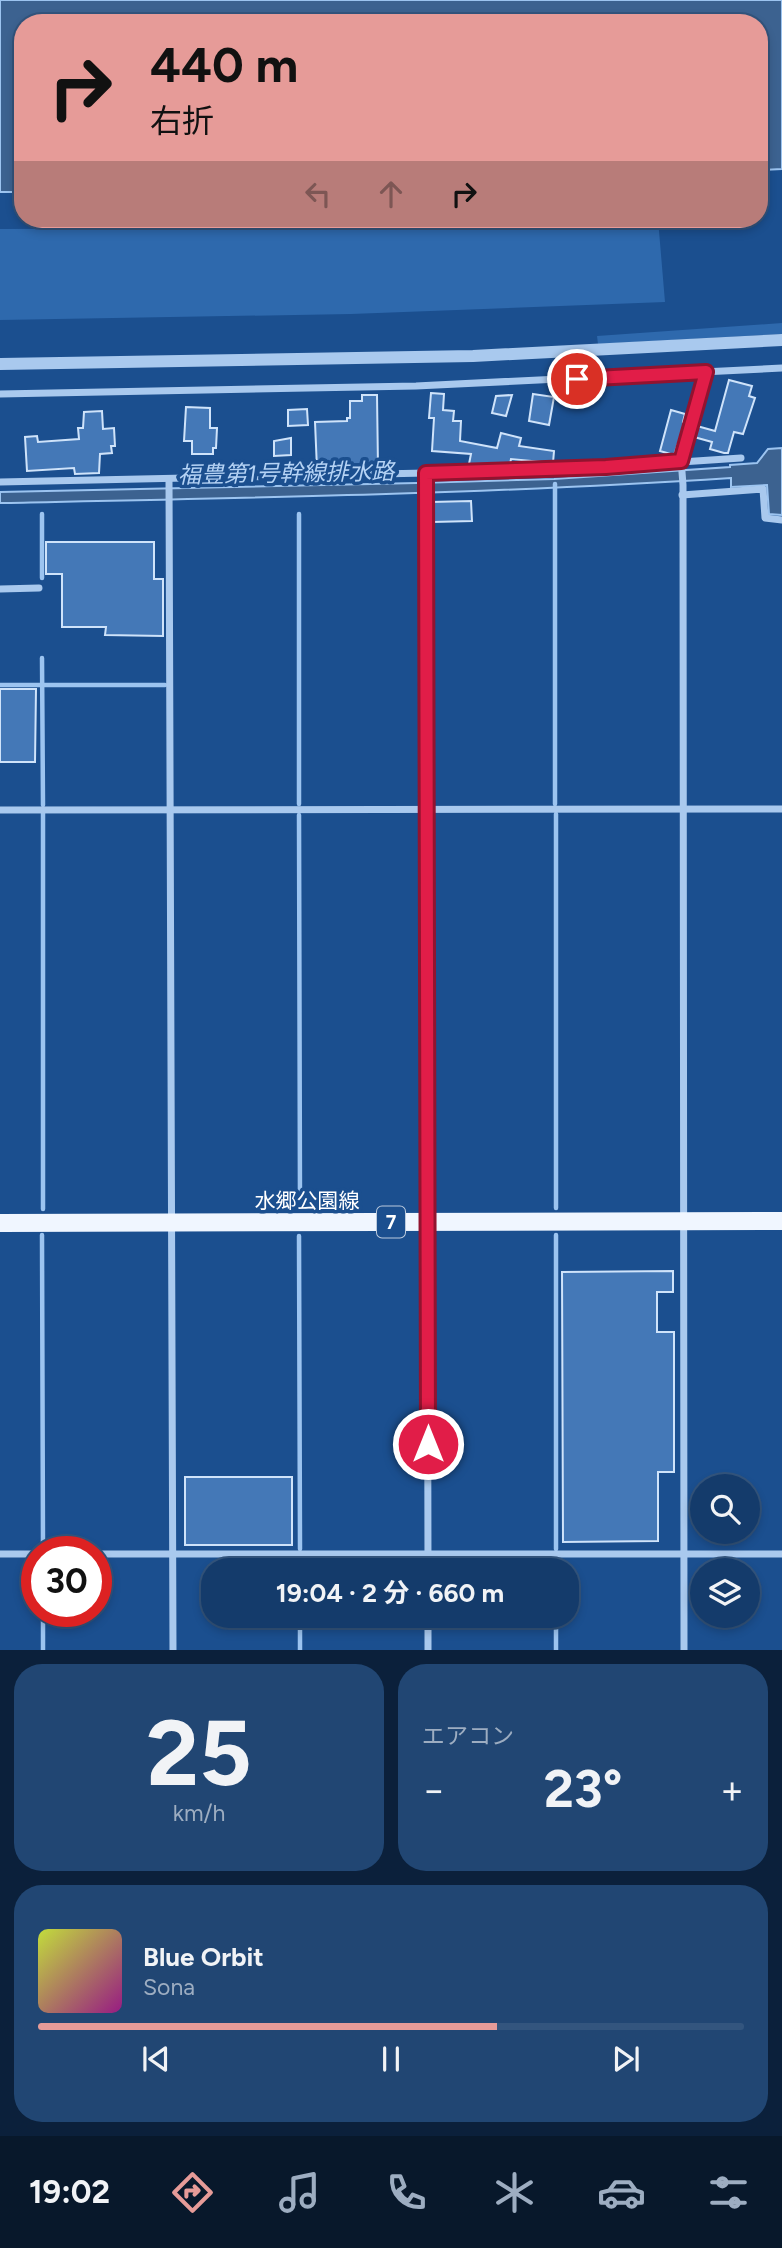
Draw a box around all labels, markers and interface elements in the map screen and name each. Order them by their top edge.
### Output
text: 440 m [150,35,298,94]
icon: right [35,42,126,133]
text: 右折 [150,102,214,140]
icon: left [299,175,337,213]
icon: ahead [372,175,410,213]
icon: right [445,175,483,213]
pin [547,349,607,409]
icon: arrive [558,360,596,398]
water label: 福豊第1号幹線排水路 [178,457,396,489]
street label: 水郷公園線 [255,1188,360,1213]
road number: 7 [377,1206,405,1238]
position arrow [391,1407,465,1481]
map controls [690,1474,760,1628]
button: search [690,1474,760,1544]
speed limit sign: 30 [21,1536,112,1627]
button: layers [690,1558,760,1628]
text: 19:04 · 2 分 · 660 m [276,1577,504,1609]
text: 25 [146,1699,252,1808]
text: エアコン [422,1722,514,1750]
text: 23° [544,1758,622,1820]
text: − [422,1767,446,1813]
text: + [720,1767,744,1813]
text: km/h [173,1799,225,1827]
text: Blue Orbit [143,1941,264,1973]
text: Sona [143,1973,195,2001]
icon: previous [137,2040,175,2078]
icon: pause [372,2040,410,2078]
icon: next [607,2040,645,2078]
icon: directions [168,2168,217,2217]
icon: music [275,2168,324,2217]
icon: phone [382,2168,431,2217]
icon: climate [490,2168,539,2217]
icon: car [597,2168,646,2217]
icon: filters [704,2168,753,2217]
text: 19:02 [29,2173,110,2211]

